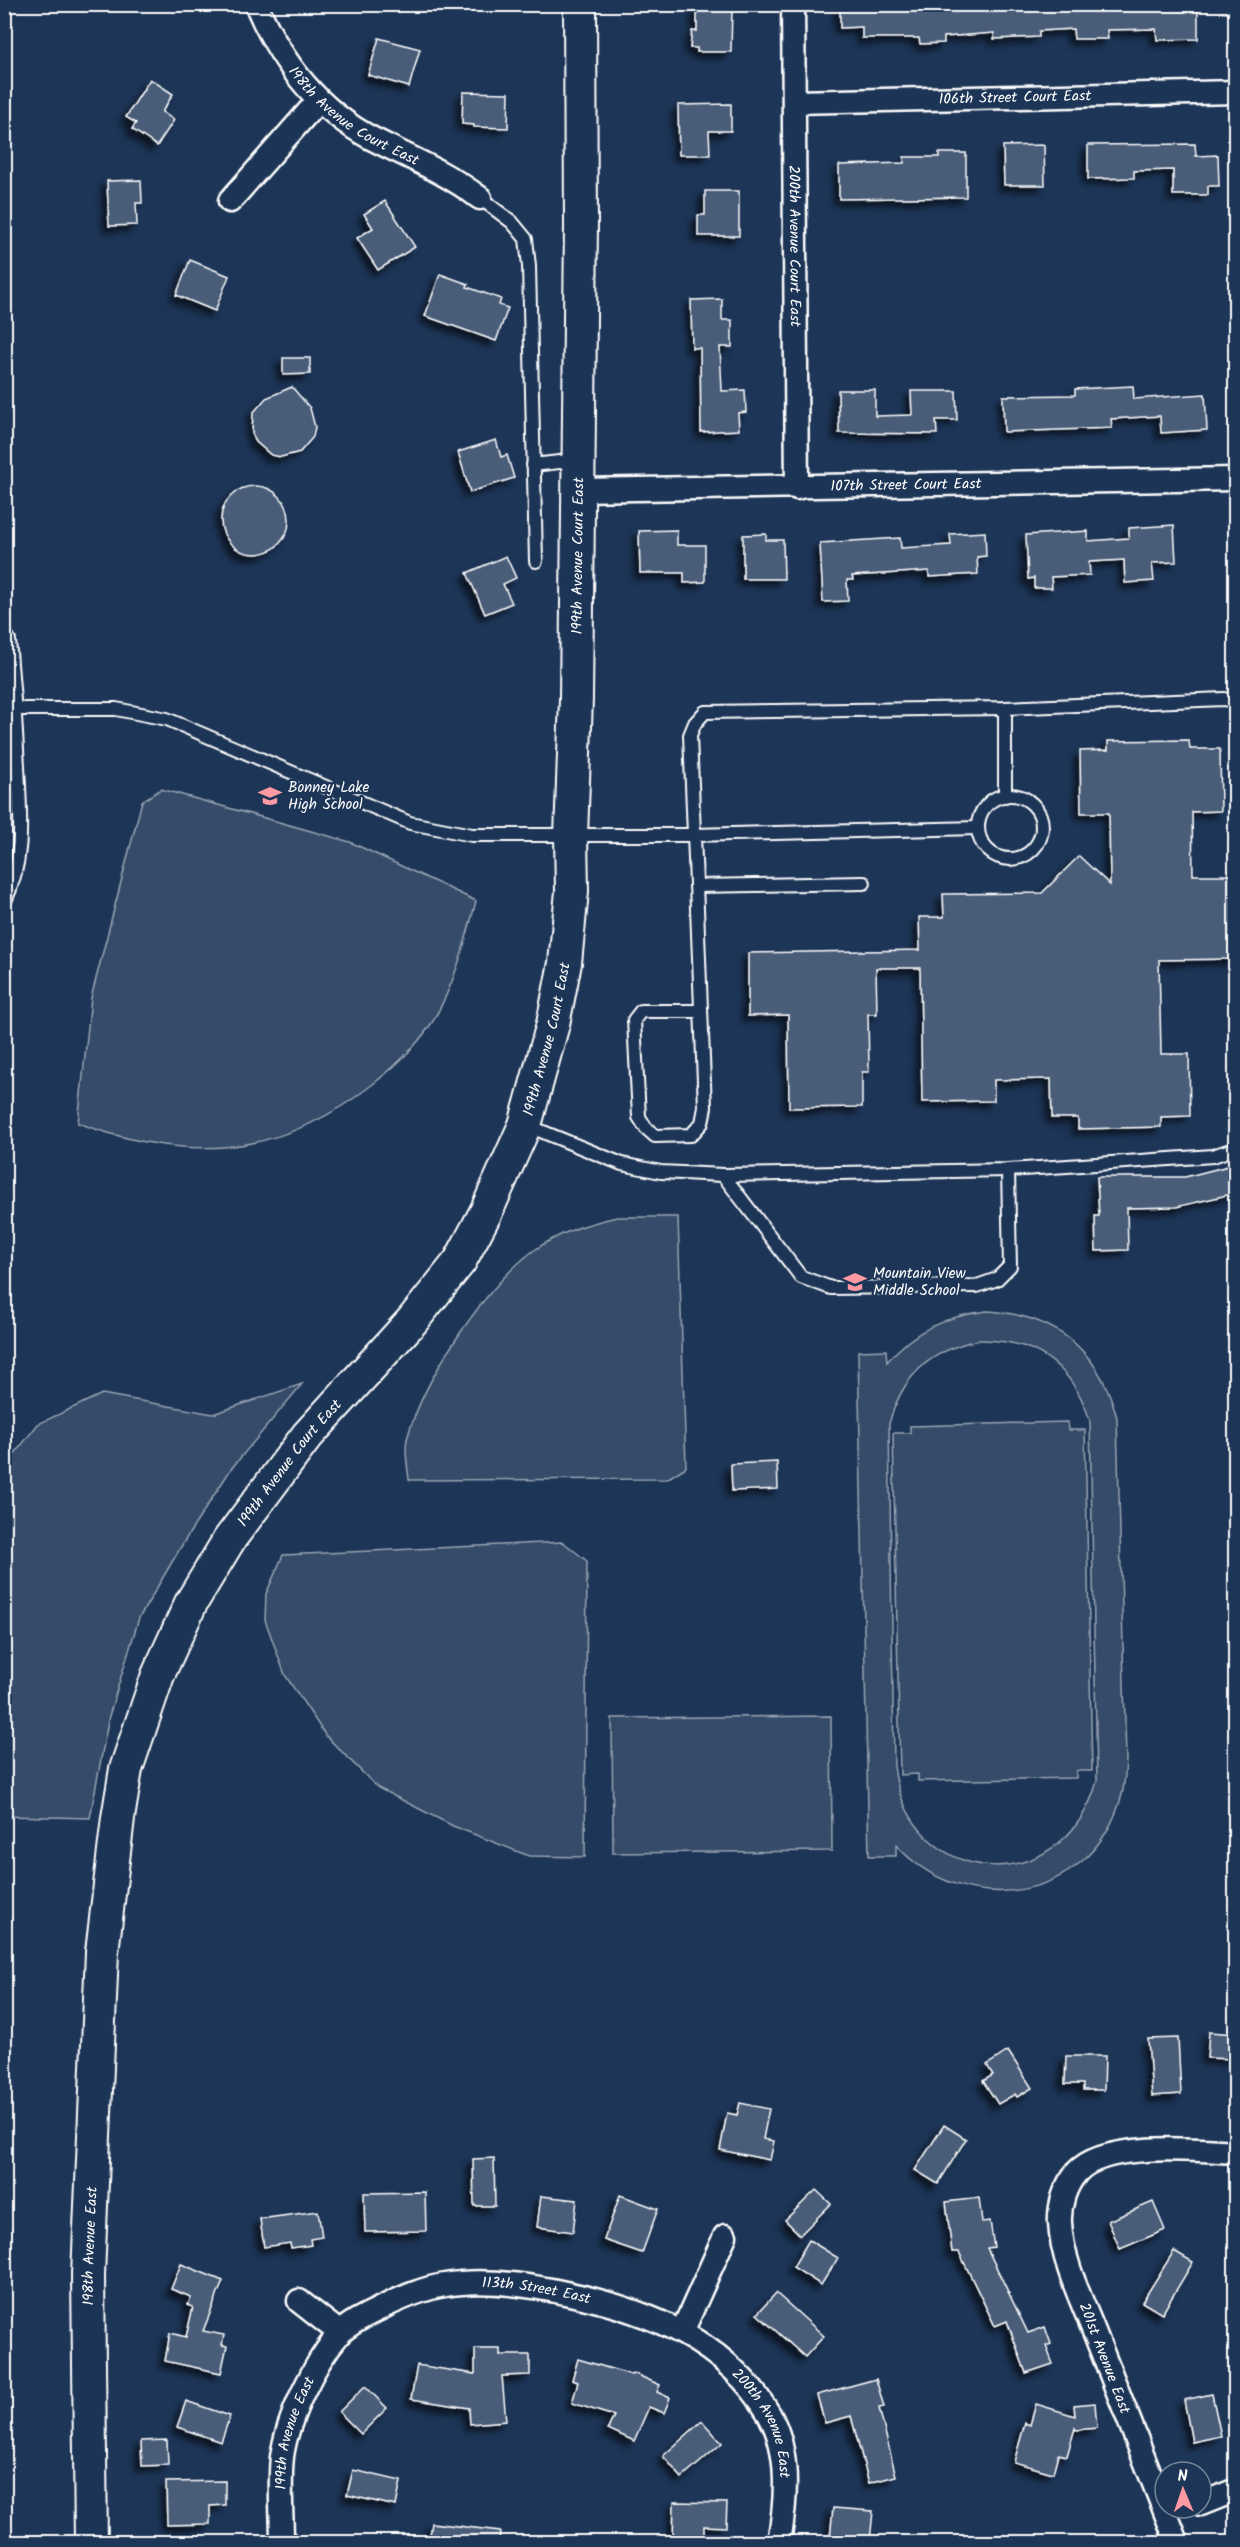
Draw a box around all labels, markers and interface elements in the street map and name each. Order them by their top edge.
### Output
street label: 198th Avenue Court East [282,61,423,173]
street label: 106th Street Court East [939,84,1092,112]
street label: 200th Avenue Court East [781,165,807,327]
street label: 107th Street Court East [830,472,982,499]
street label: 199th Avenue Court East [566,477,591,635]
place label: Bonney Lake High School [288,776,369,817]
school or university icon: Bonney Lake High School [257,783,283,809]
street label: 199th Avenue Court East [517,960,578,1119]
place label: Mountain View Middle School [873,1262,967,1303]
school or university icon: Mountain View Middle School [842,1269,868,1295]
street label: 199th Avenue Court East [232,1394,348,1532]
street label: 198th Avenue East [77,2186,105,2306]
street label: 113th Street East [482,2271,593,2311]
street label: 201st Avenue East [1072,2299,1136,2418]
street label: 200th Avenue East [725,2363,796,2479]
street label: 199th Avenue East [270,2372,322,2490]
north arrow [1153,2460,1213,2520]
text: N [1177,2464,1188,2489]

